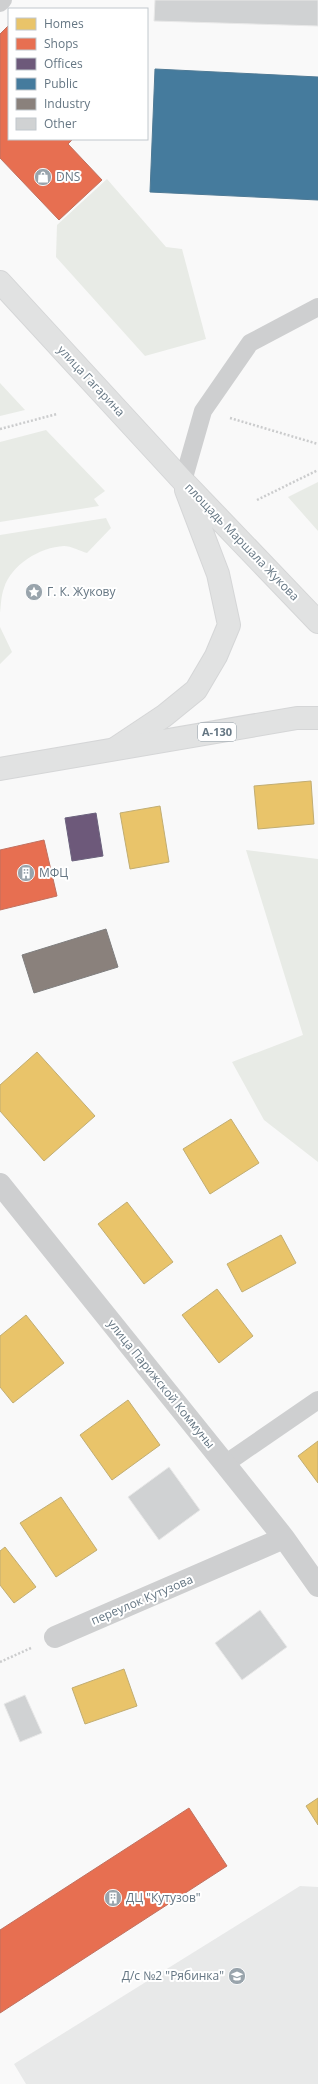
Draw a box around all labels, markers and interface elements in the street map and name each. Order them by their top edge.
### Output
legend [8,8,148,140]
text: Homes [44,15,84,32]
text: Shops [44,35,79,52]
text: Offices [44,55,83,72]
text: Public [44,75,78,92]
text: Industry [44,95,91,112]
text: Other [44,115,77,132]
shop icon: DNS [33,167,53,187]
place label: DNS [56,168,80,185]
street label: улица Гагарина [54,341,129,420]
street label: площадь Маршала Жукова [181,479,303,604]
place icon: Г. К. Жукову [24,582,44,602]
place label: Г. К. Жукову [47,583,117,600]
road number: А-130 [198,723,236,741]
building icon: МФЦ [16,863,36,883]
place label: МФЦ [39,864,68,881]
street label: улица Парижской Коммуны [104,1315,219,1452]
street label: переулок Кутузова [88,1570,195,1629]
building icon: ДЦ "Кутузов" [103,1888,123,1908]
place label: ДЦ "Кутузов" [126,1889,201,1906]
school or university icon: Д/с №2 "Рябинка" [227,1966,247,1986]
place label: Д/с №2 "Рябинка" [122,1967,224,1984]

